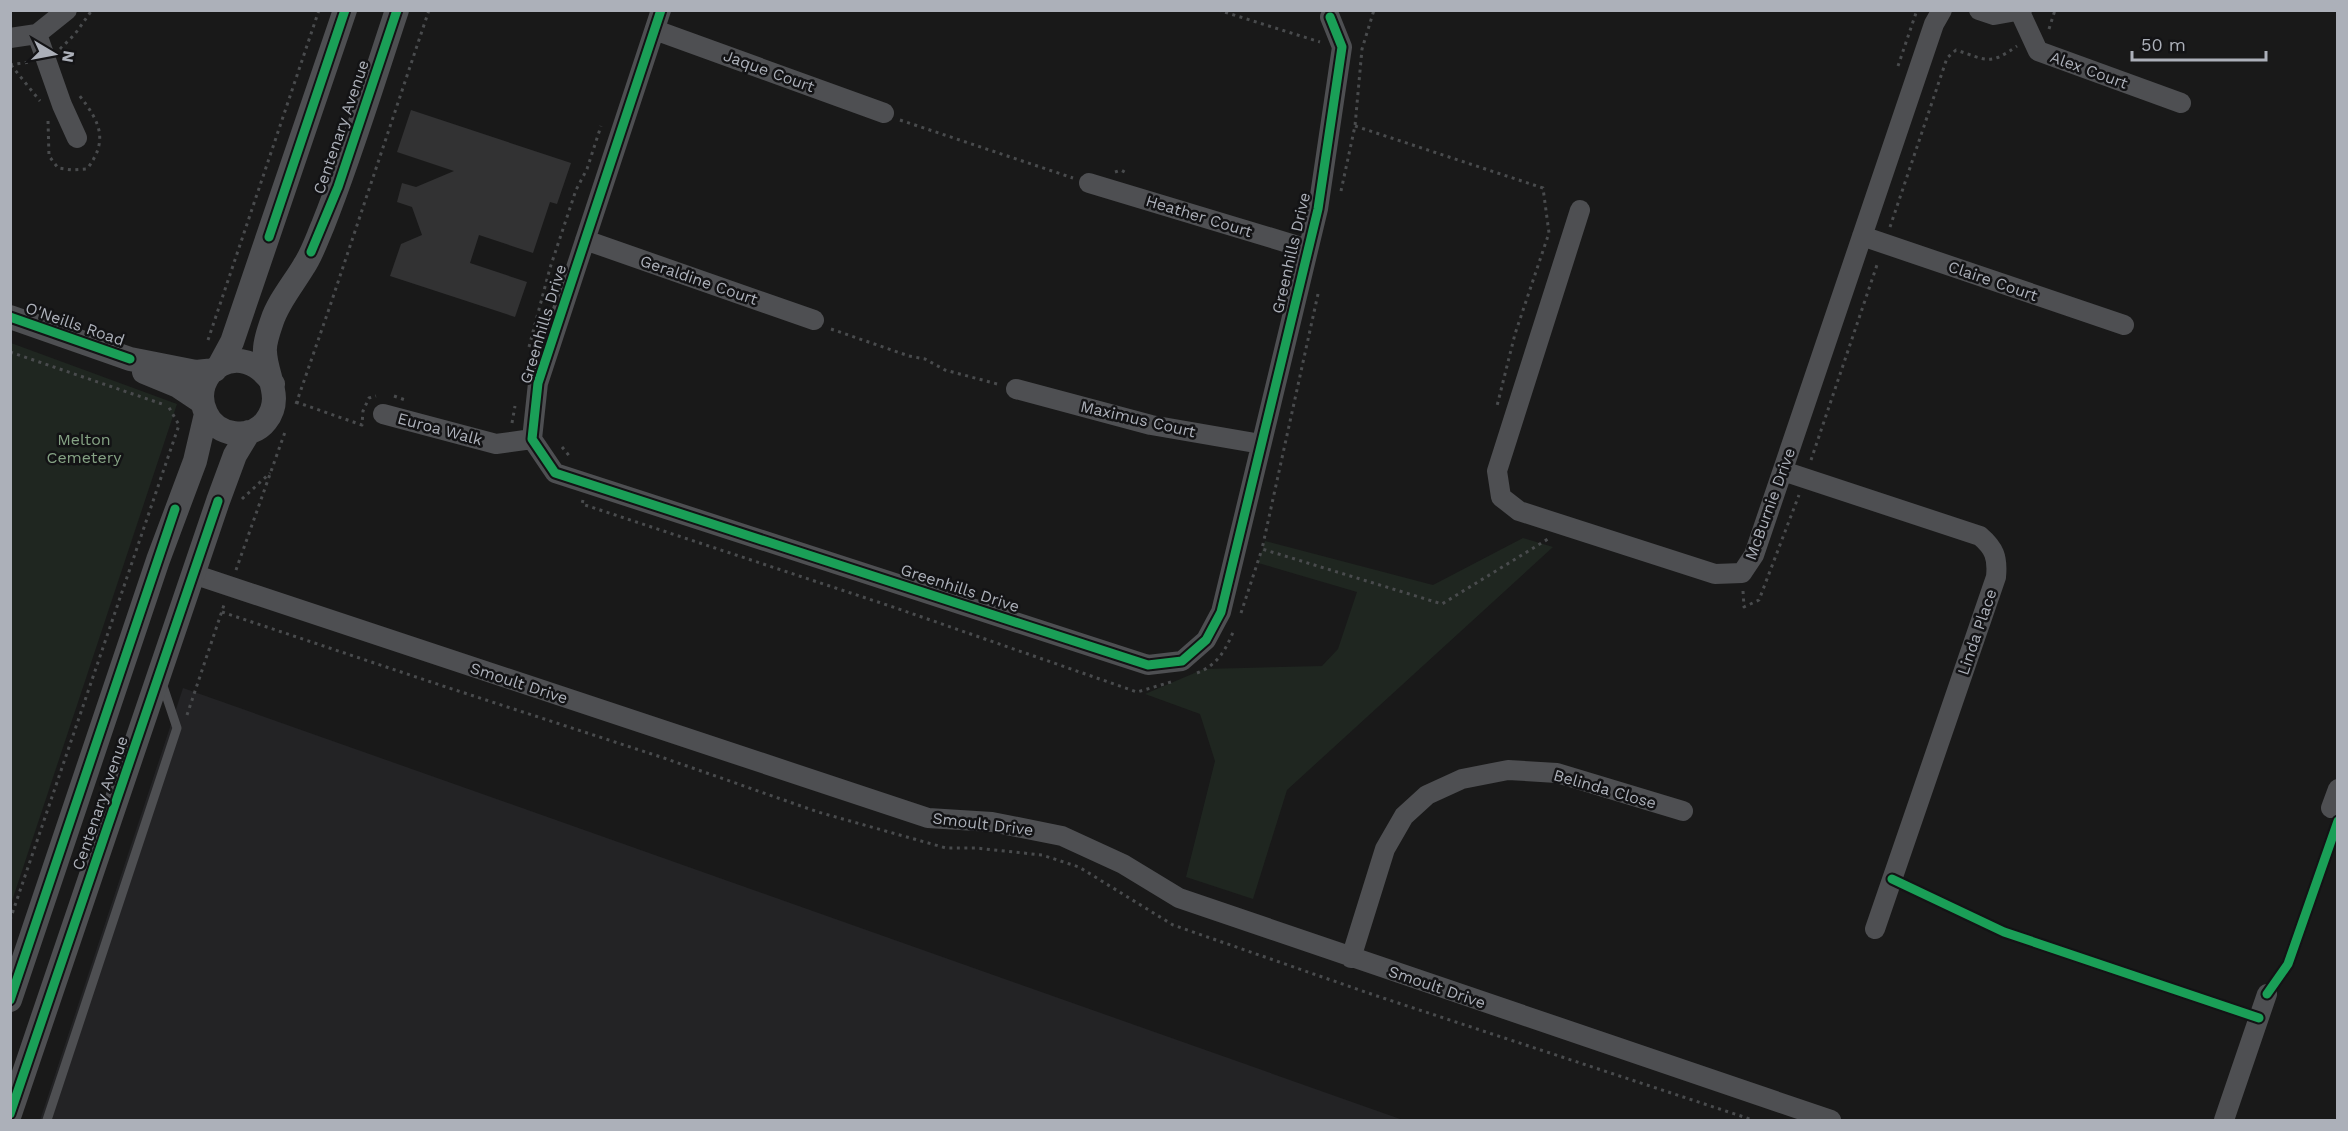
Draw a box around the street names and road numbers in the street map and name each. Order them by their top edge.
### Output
street label: Jaque Court [721,46,817,96]
street label: Alex Court [2048,47,2131,93]
street label: Centenary Avenue [309,57,373,197]
street label: Heather Court [1144,191,1255,241]
street label: Greenhills Drive [1268,191,1314,315]
street label: Geraldine Court [638,251,761,309]
street label: Claire Court [1946,257,2040,305]
street label: Greenhills Drive [516,262,570,386]
street label: O'Neills Road [23,298,127,350]
street label: Maximus Court [1079,397,1198,442]
street label: Euroa Walk [395,409,485,449]
street label: McBurnie Drive [1741,445,1799,563]
street label: Greenhills Drive [898,560,1022,616]
street label: Linda Place [1953,586,2001,678]
street label: Smoult Drive [468,658,570,708]
street label: Centenary Avenue [68,733,132,873]
street label: Belinda Close [1551,765,1659,813]
street label: Smoult Drive [932,808,1034,840]
street label: Smoult Drive [1386,962,1488,1012]

